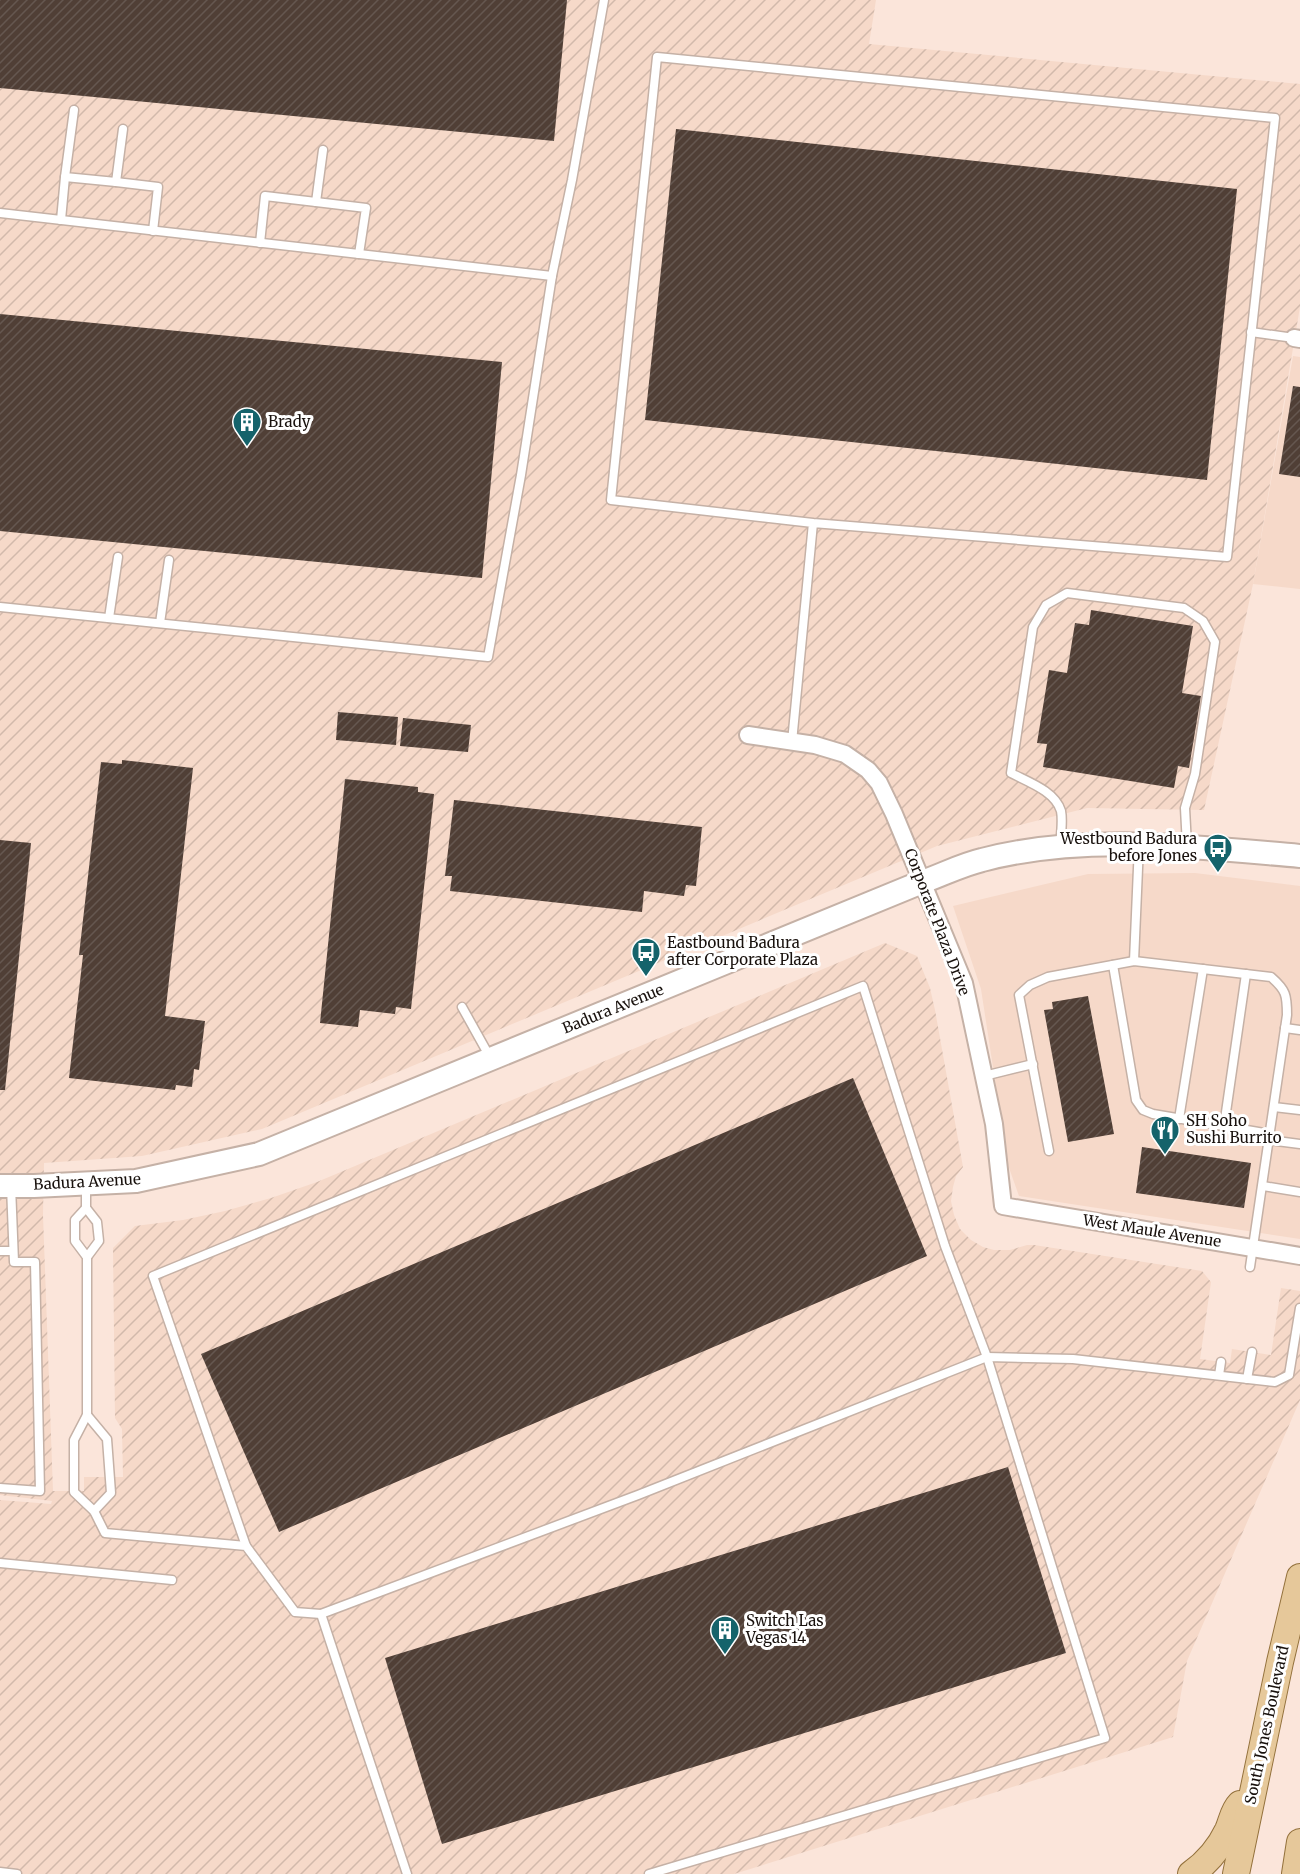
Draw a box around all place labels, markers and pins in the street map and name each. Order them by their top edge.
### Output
building icon: Brady [231,406,263,448]
place label: Brady [268,412,311,431]
place label: Westbound Badura before Jones [1059,829,1197,865]
bus stop icon: Westbound Badura before Jones [1202,832,1234,874]
place label: Eastbound Badura after Corporate Plaza [667,933,818,969]
bus stop icon: Eastbound Badura after Corporate Plaza [630,936,662,978]
place label: SH Soho Sushi Burrito [1186,1111,1282,1147]
restaurant icon: SH Soho Sushi Burrito [1149,1114,1181,1156]
place label: Switch Las Vegas 14 [745,1611,824,1647]
building icon: Switch Las Vegas 14 [709,1614,741,1656]

